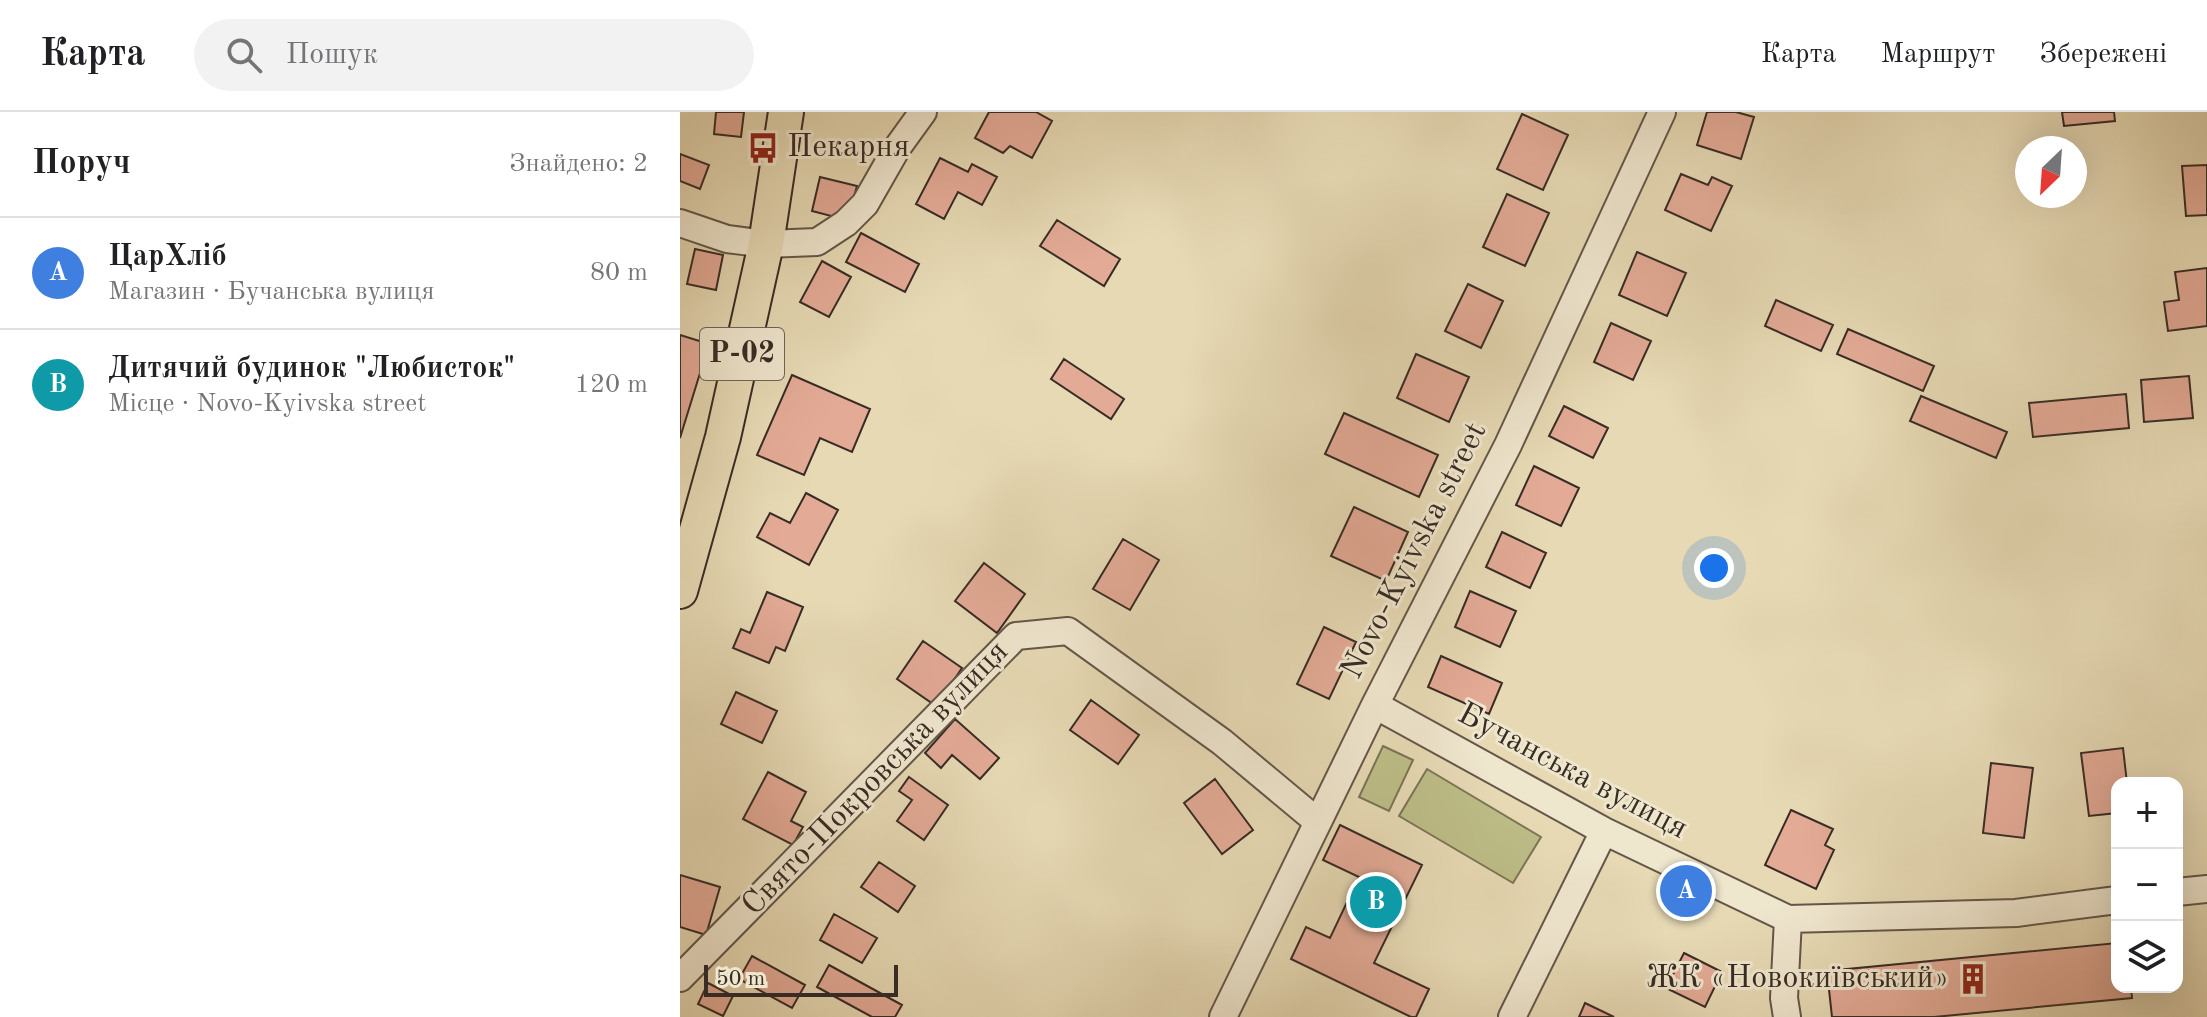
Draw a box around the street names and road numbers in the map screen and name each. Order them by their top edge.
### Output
road number: Р-02 [700,328,784,380]
street label: Novo-Kyivska street [1336,418,1494,684]
street label: Свято-Покровська вулиця [737,636,1015,922]
street label: Бучанська вулиця [1452,698,1692,846]

